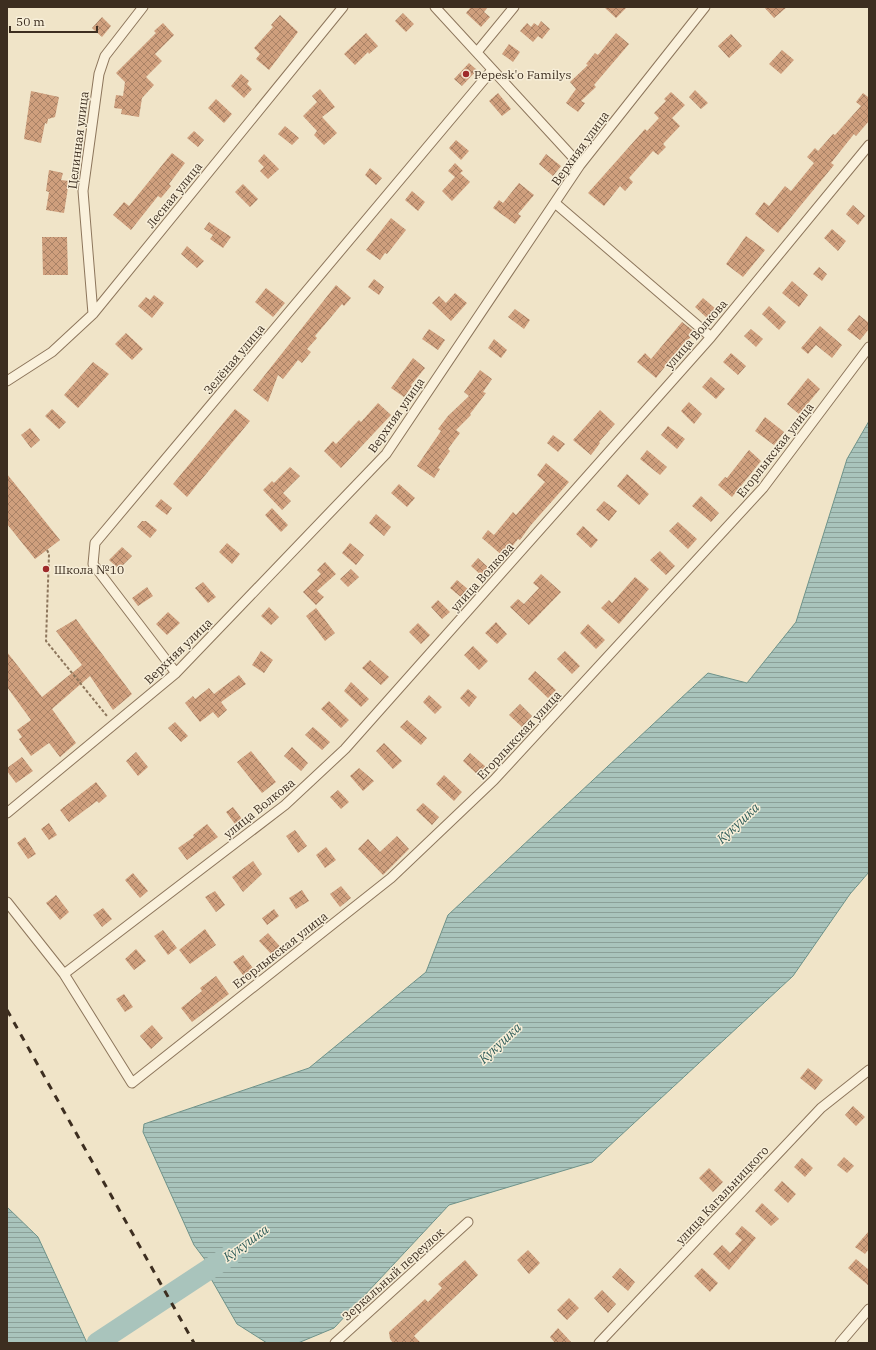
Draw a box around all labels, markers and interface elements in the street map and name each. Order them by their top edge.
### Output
scale bar [10,8,97,34]
text: 50 m [16,14,45,29]
place label: Pepesk'o Familys [474,67,571,82]
marker: Pepesk'o Familys [461,69,471,79]
street label: Целинная улица [65,90,91,190]
street label: Верхняя улица [548,107,612,188]
street label: Лесная улица [143,159,205,231]
street label: улица Волкова [662,296,731,372]
street label: Зелёная улица [200,320,268,397]
street label: Верхняя улица [364,374,428,456]
street label: Егорлыкская улица [733,399,817,500]
street label: улица Волкова [447,539,517,614]
place label: Школа №10 [54,562,124,577]
marker: Школа №10 [41,564,51,574]
street label: Верхняя улица [141,615,215,687]
street label: Егорлыкская улица [474,687,564,783]
street label: улица Волкова [220,774,298,841]
water label: Кукушка [712,799,763,848]
street label: Егорлыкская улица [230,908,331,992]
water label: Кукушка [474,1019,525,1068]
street label: улица Кагальницкого [672,1142,772,1247]
water label: Кукушка [219,1221,272,1266]
street label: Зеркальный переулок [339,1224,447,1324]

